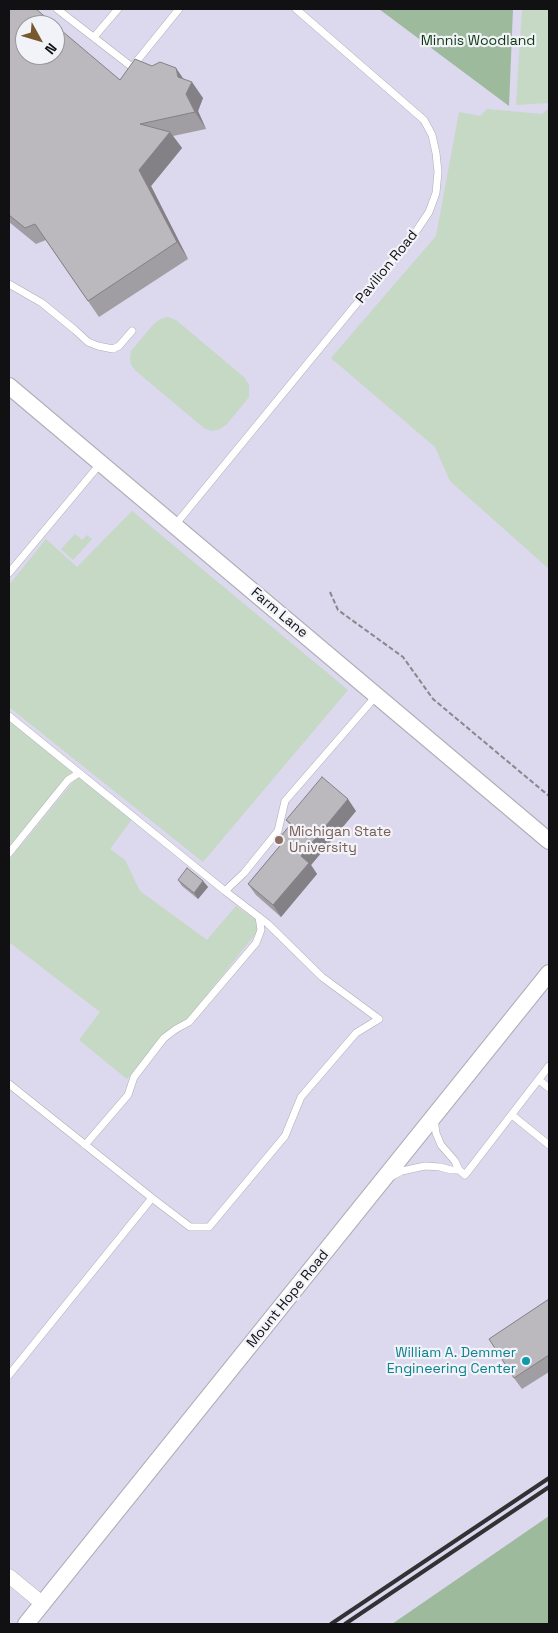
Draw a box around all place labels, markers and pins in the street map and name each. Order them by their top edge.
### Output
place label: Michigan State University [289,824,391,856]
marker: Michigan State University [273,834,285,846]
place label: William A. Demmer Engineering Center [387,1345,516,1378]
marker: William A. Demmer Engineering Center [520,1355,532,1367]

